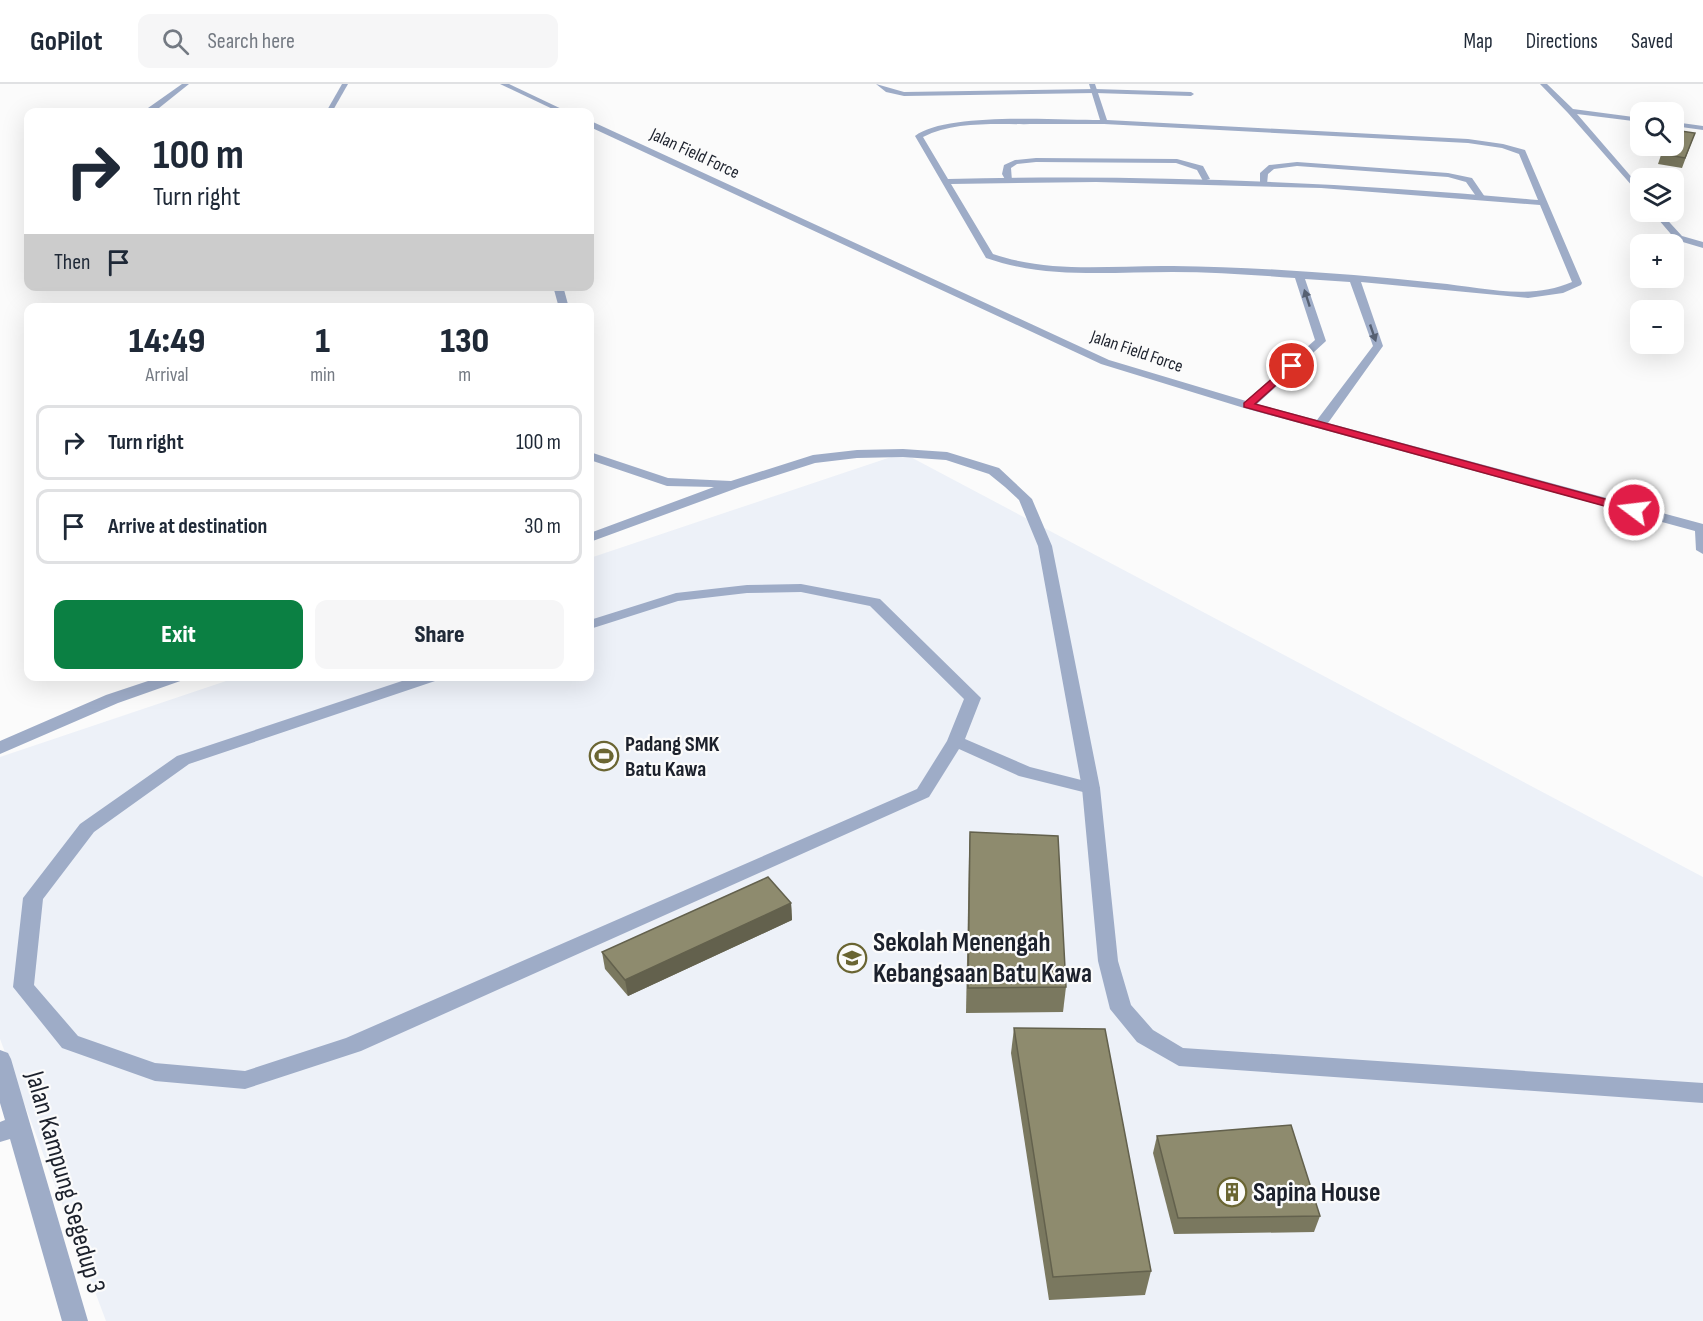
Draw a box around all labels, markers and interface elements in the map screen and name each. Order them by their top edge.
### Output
search box [138,14,558,68]
text: GoPilot [30,25,102,58]
icon: search [159,25,192,58]
text: Search here [207,28,295,55]
text: Map [1463,29,1493,54]
text: Directions [1526,29,1598,54]
text: Saved [1631,29,1673,54]
map controls [1630,102,1684,354]
button: search [1630,102,1684,156]
street label: Jalan Field Force [646,123,743,183]
text: 100 m [153,130,244,181]
icon: right [54,132,132,210]
button: layers [1630,168,1684,222]
text: Turn right [153,181,240,213]
button: + [1630,234,1684,288]
icon: arrive [102,246,135,279]
text: Then [54,249,90,276]
one-way arrow [1301,289,1311,307]
button: − [1630,300,1684,354]
text: 14:49 [129,320,205,363]
text: 1 [315,320,330,363]
text: 130 [440,320,489,363]
one-way arrow [1369,324,1379,342]
street label: Jalan Field Force [1087,326,1186,377]
pin [1266,340,1317,391]
icon: arrive [1275,349,1308,382]
text: Arrival [146,363,189,387]
text: min [310,363,335,387]
text: m [458,363,471,387]
icon: right [57,426,90,459]
text: Turn right [108,429,184,456]
text: 100 m [516,429,561,456]
position arrow [1602,478,1666,542]
icon: arrive [57,510,90,543]
text: Arrive at destination [108,513,267,540]
text: 30 m [524,513,561,540]
button: Exit [54,600,303,669]
button: Share [315,600,564,669]
place label: Padang SMK Batu Kawa [625,731,720,783]
sports icon: Padang SMK Batu Kawa [588,740,620,772]
place label: Sekolah Menengah Kebangsaan Batu Kawa [873,927,1092,990]
school or university icon: Sekolah Menengah Kebangsaan Batu Kawa [836,942,868,974]
street label: Jalan Kampung Segedup 3 [18,1067,112,1297]
building icon: Sapina House [1216,1176,1248,1208]
place label: Sapina House [1253,1177,1381,1209]

